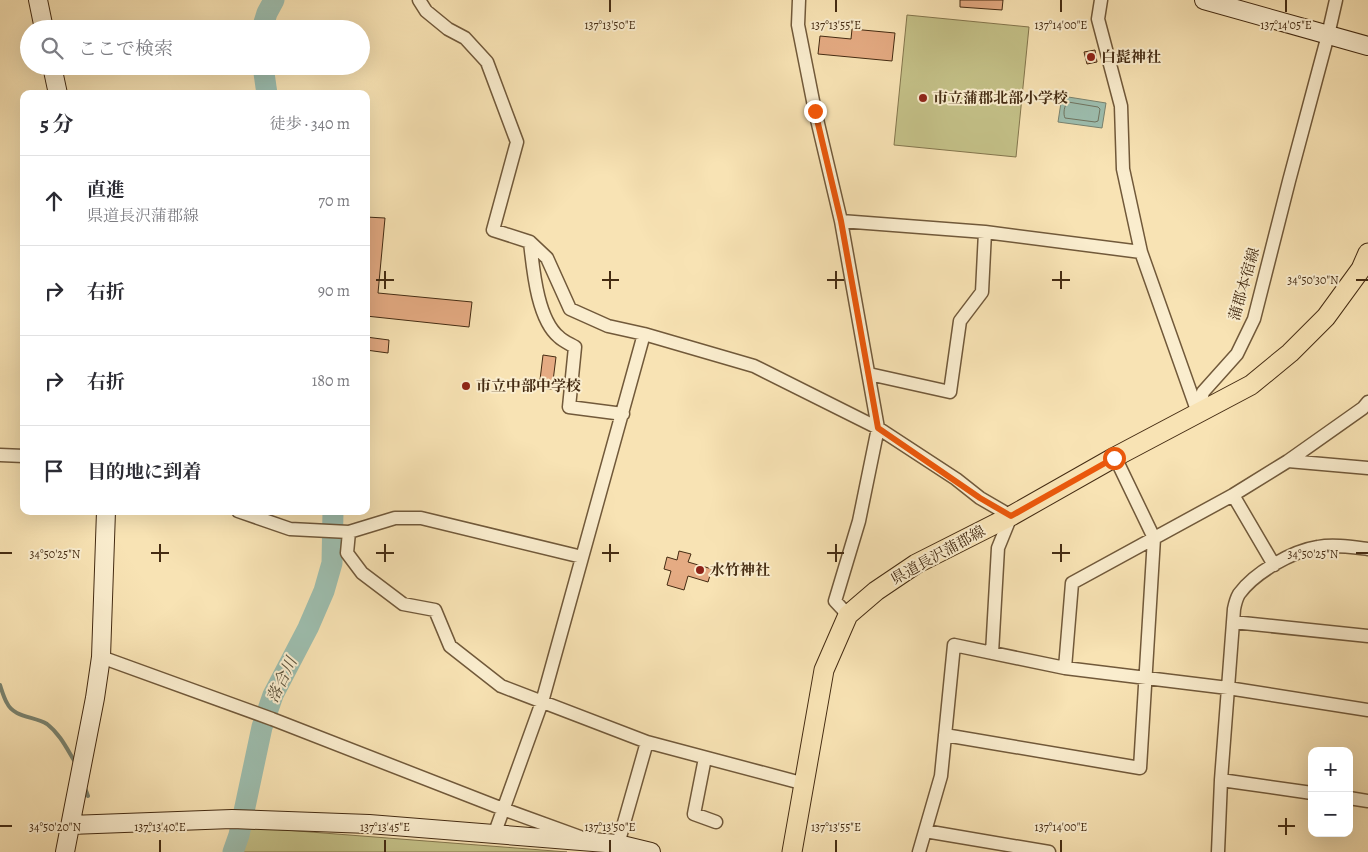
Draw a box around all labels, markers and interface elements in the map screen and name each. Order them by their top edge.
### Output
text: 137°13'50"E [584,17,636,33]
text: 137°13'55"E [811,17,861,33]
text: 137°14'00"E [1035,17,1087,33]
text: 137°14'05"E [1260,17,1312,33]
search box [20,20,370,75]
icon: search [38,34,66,62]
text: ここで検索 [78,36,173,62]
place label: 白髭神社 [1101,47,1161,67]
marker: 白髭神社 [1085,51,1097,63]
place label: 市立蒲郡北部小学校 [933,88,1068,108]
marker: 市立蒲郡北部小学校 [917,92,929,104]
route end [804,100,827,123]
text: 5 分 [40,110,74,138]
text: 徒歩 · 340 m [270,113,350,135]
text: 直進 [87,177,125,203]
icon: ahead [40,187,68,215]
text: 70 m [318,190,350,212]
text: 県道長沢蒲郡線 [87,205,199,227]
street label: 蒲郡本宿線 [1224,245,1264,323]
text: 34°50'30"N [1287,272,1339,288]
icon: right [40,277,68,305]
text: 右折 [87,279,125,305]
text: 90 m [318,280,350,302]
icon: right [40,367,68,395]
text: 右折 [87,369,125,395]
text: 180 m [312,370,350,392]
place label: 市立中部中学校 [476,376,581,396]
marker: 市立中部中学校 [460,380,472,392]
route start [1103,447,1126,470]
icon: arrive [40,457,68,485]
text: 目的地に到着 [87,459,201,485]
street label: 県道長沢蒲郡線 [887,521,989,589]
text: 34°50'25"N [30,546,81,562]
text: 34°50'25"N [1288,546,1339,562]
place label: 水竹神社 [710,560,770,580]
marker: 水竹神社 [694,564,706,576]
water label: 落合川 [262,652,303,706]
map controls [1308,747,1353,837]
button: + [1308,747,1353,792]
button: − [1308,792,1353,837]
text: 34°50'20"N [29,819,81,835]
text: 137°13'40"E [134,819,186,835]
text: 137°13'45"E [360,819,410,835]
text: 137°13'50"E [584,819,636,835]
text: 137°13'55"E [811,819,861,835]
text: 137°14'00"E [1035,819,1087,835]

